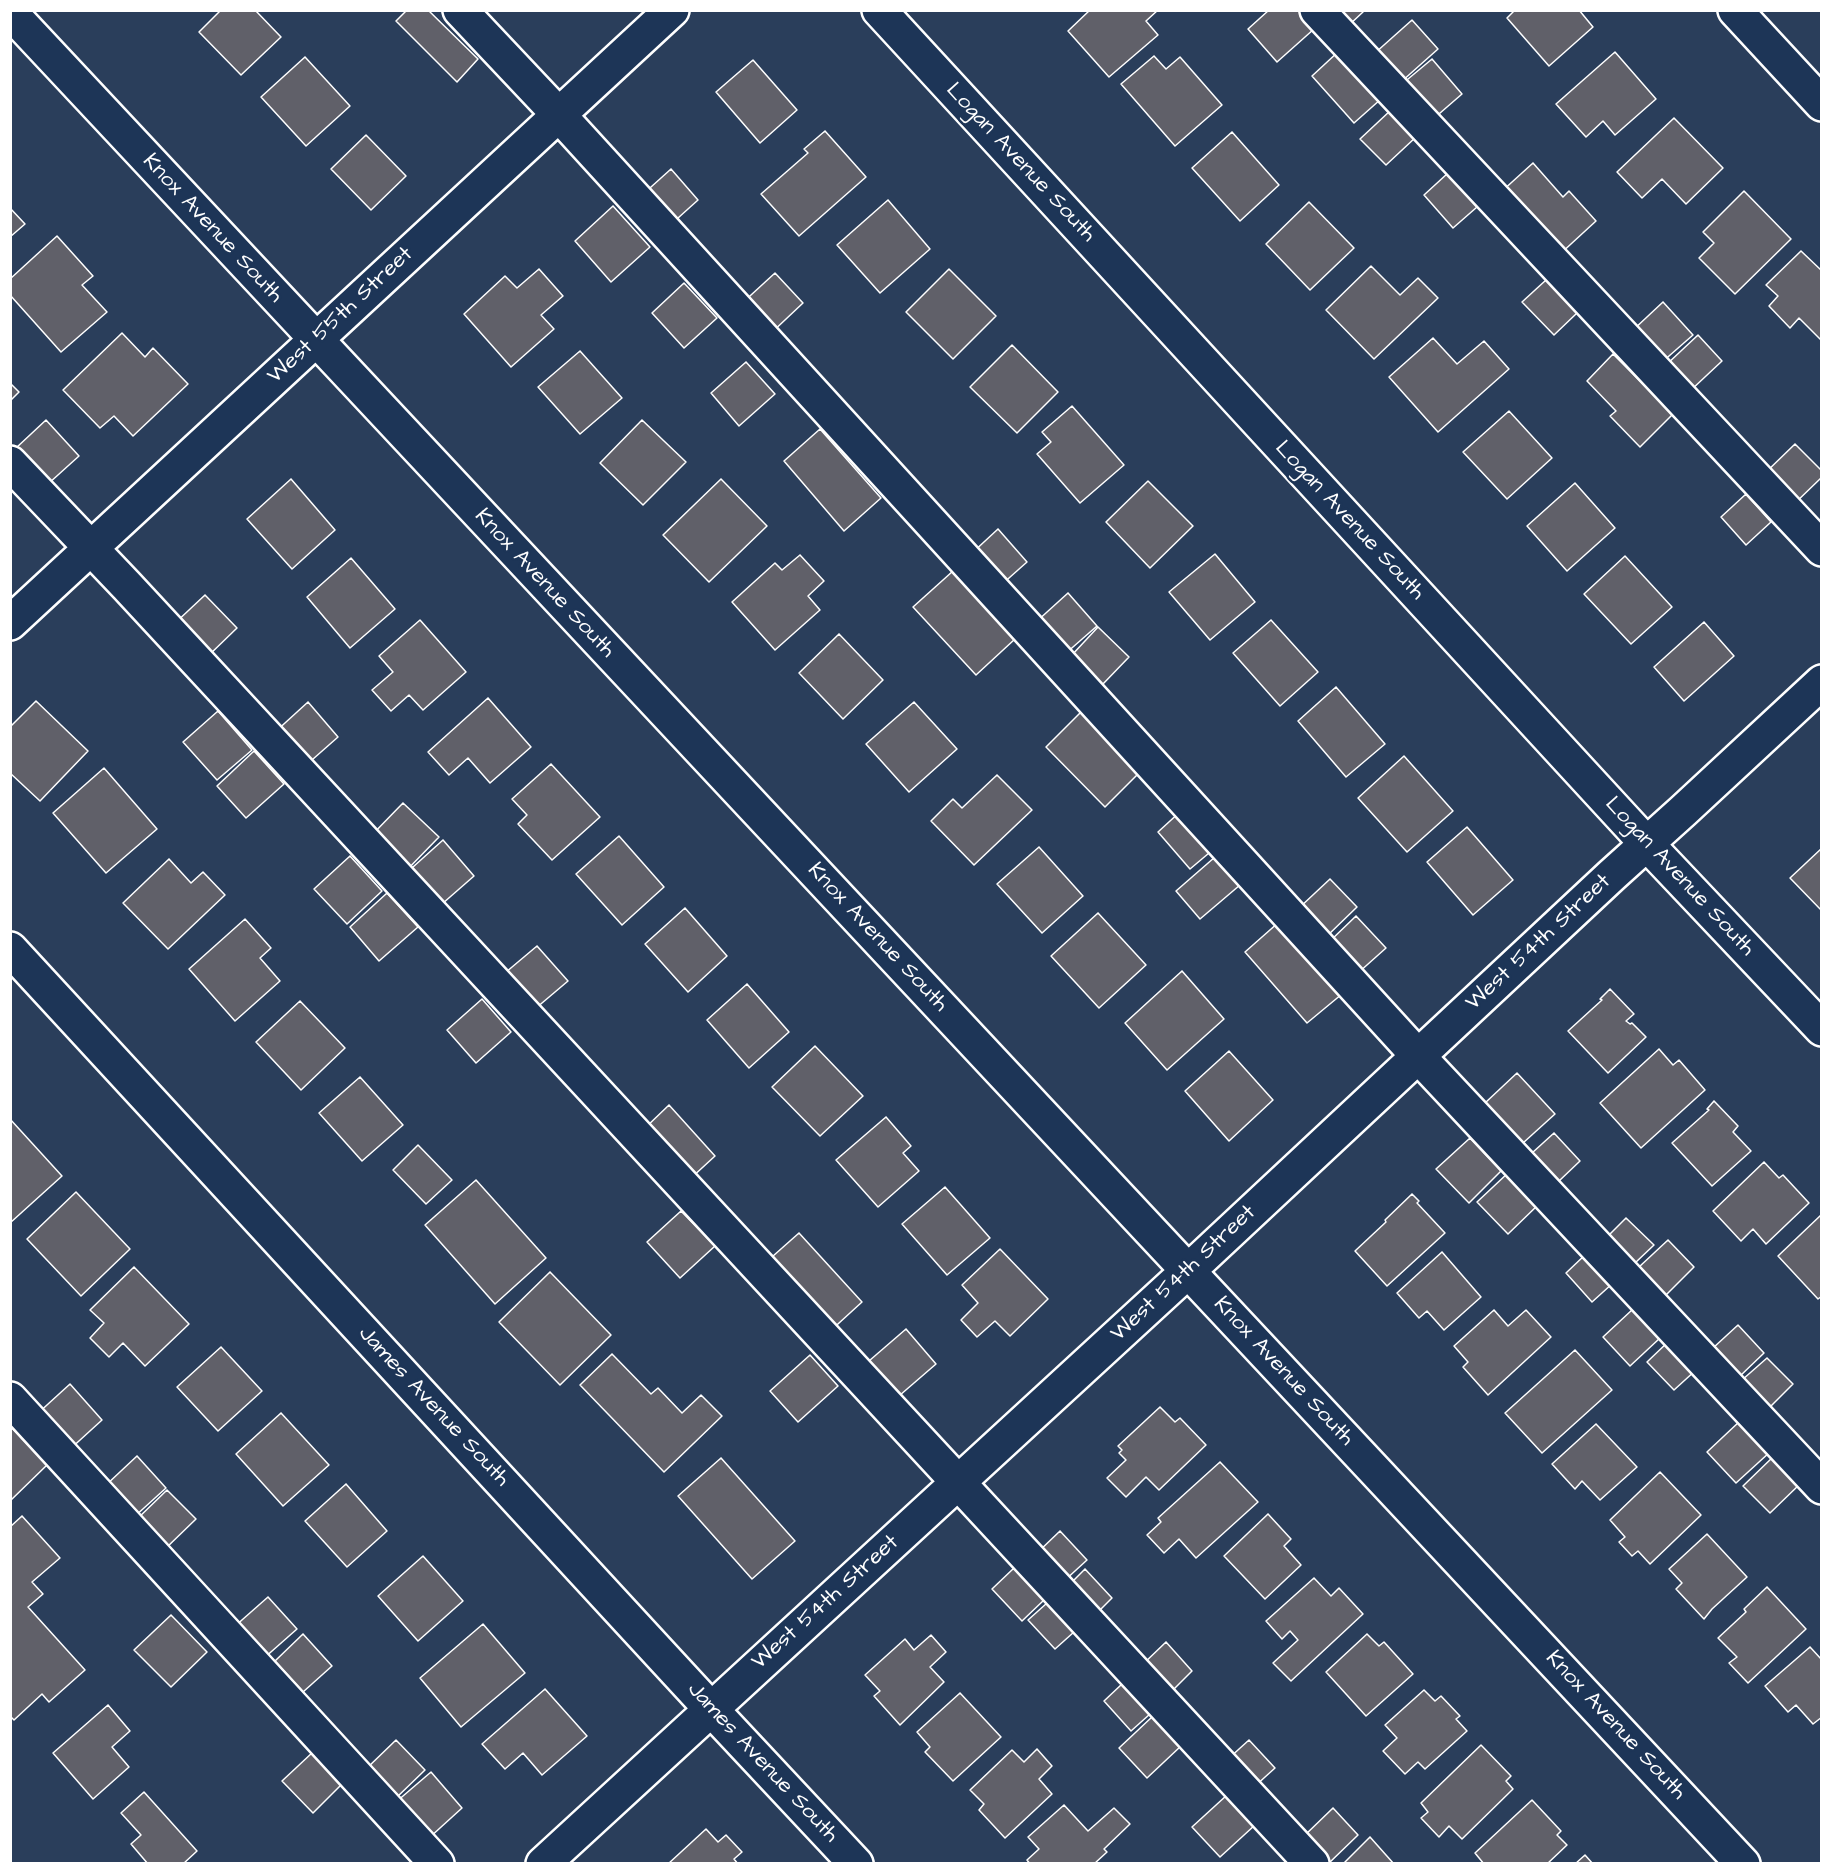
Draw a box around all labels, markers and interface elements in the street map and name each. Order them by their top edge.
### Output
street label: Logan Avenue South [940,78,1100,248]
street label: Knox Avenue South [136,149,288,309]
street label: West 55th Street [263,242,419,390]
street label: Logan Avenue South [1269,436,1429,606]
street label: Knox Avenue South [468,504,620,664]
street label: Logan Avenue South [1599,792,1759,962]
street label: Knox Avenue South [801,858,953,1018]
street label: West 54th Street [1461,869,1617,1017]
street label: West 54th Street [1106,1200,1262,1348]
street label: Knox Avenue South [1207,1292,1359,1452]
street label: James Avenue South [352,1321,514,1493]
street label: West 54th Street [747,1530,905,1676]
street label: Knox Avenue South [1539,1646,1691,1806]
street label: James Avenue South [681,1677,843,1849]

